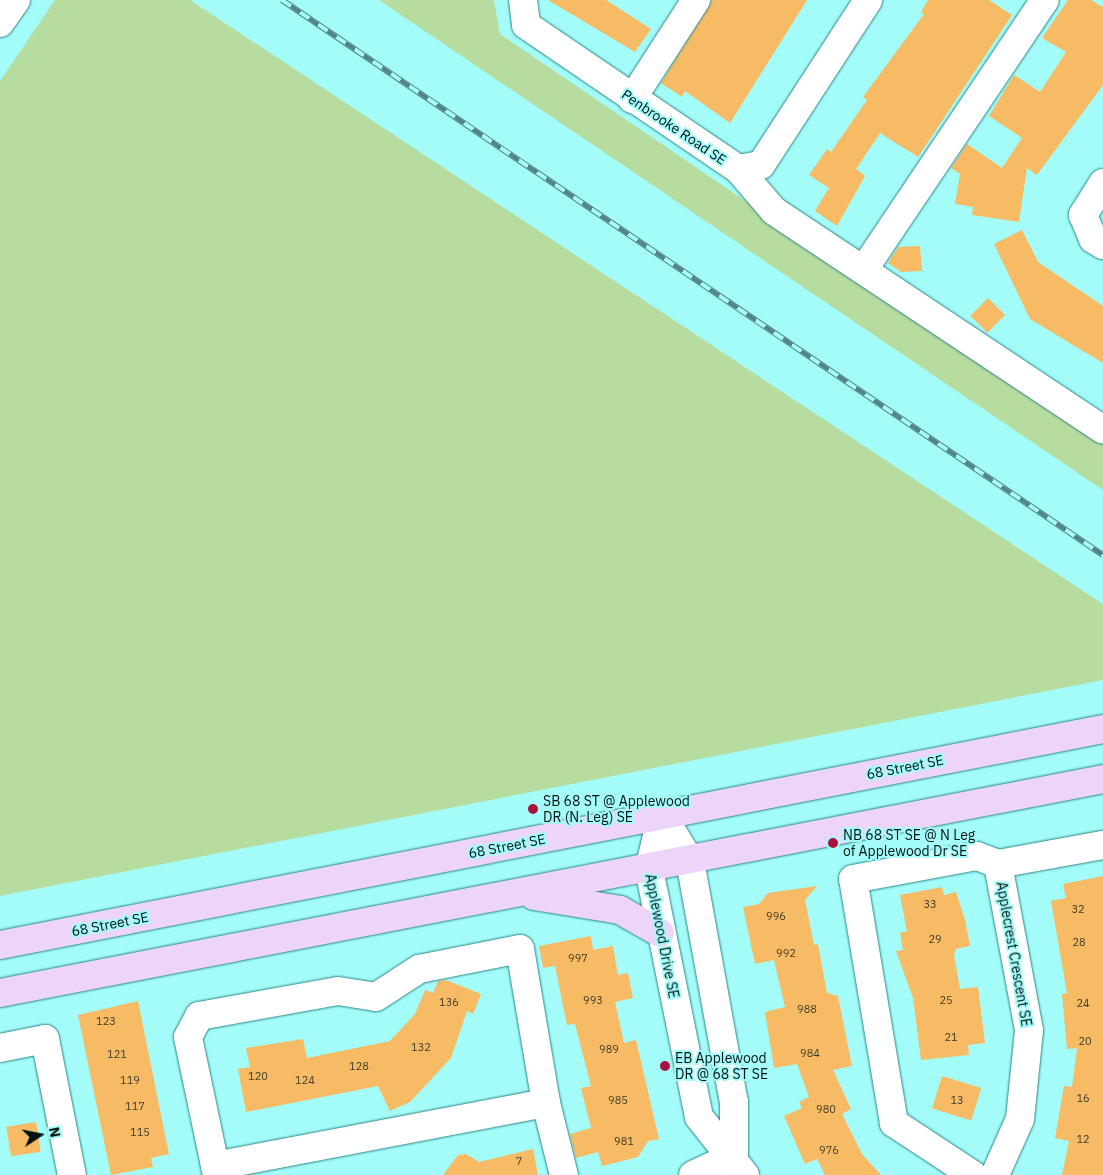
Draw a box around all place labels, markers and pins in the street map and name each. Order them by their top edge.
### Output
place label: SB 68 ST @ Applewood DR (N. Leg) SE [543,793,690,826]
marker: SB 68 ST @ Applewood DR (N. Leg) SE [527,803,539,815]
place label: NB 68 ST SE @ N Leg of Applewood Dr SE [843,827,975,860]
marker: NB 68 ST SE @ N Leg of Applewood Dr SE [827,837,839,849]
place label: EB Applewood DR @ 68 ST SE [675,1050,768,1082]
marker: EB Applewood DR @ 68 ST SE [659,1060,671,1072]

